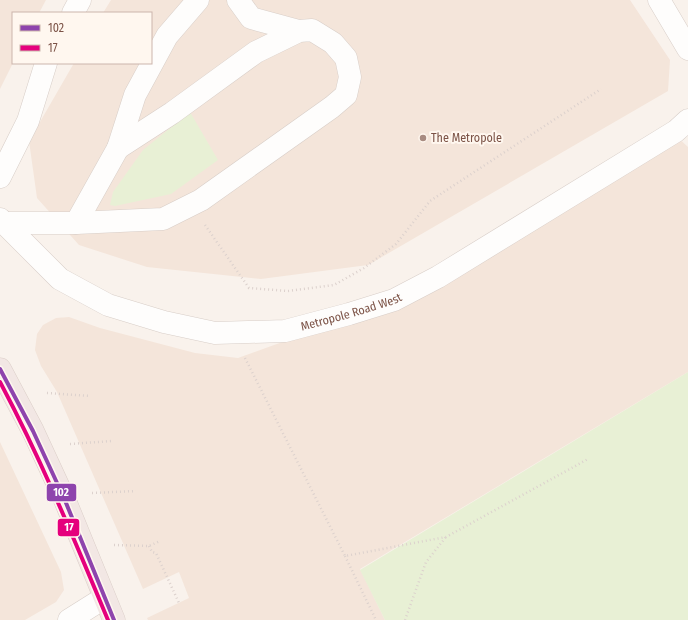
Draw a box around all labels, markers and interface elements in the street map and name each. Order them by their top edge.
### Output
legend [12,12,152,64]
text: 102 [48,21,64,35]
text: 17 [48,41,58,55]
place label: The Metropole [431,131,502,145]
marker: The Metropole [418,133,428,143]
street label: Metropole Road West [299,290,404,334]
line badge: 102 [46,483,77,502]
text: 102 [53,486,69,499]
line badge: 17 [57,518,80,537]
text: 17 [64,521,74,534]

